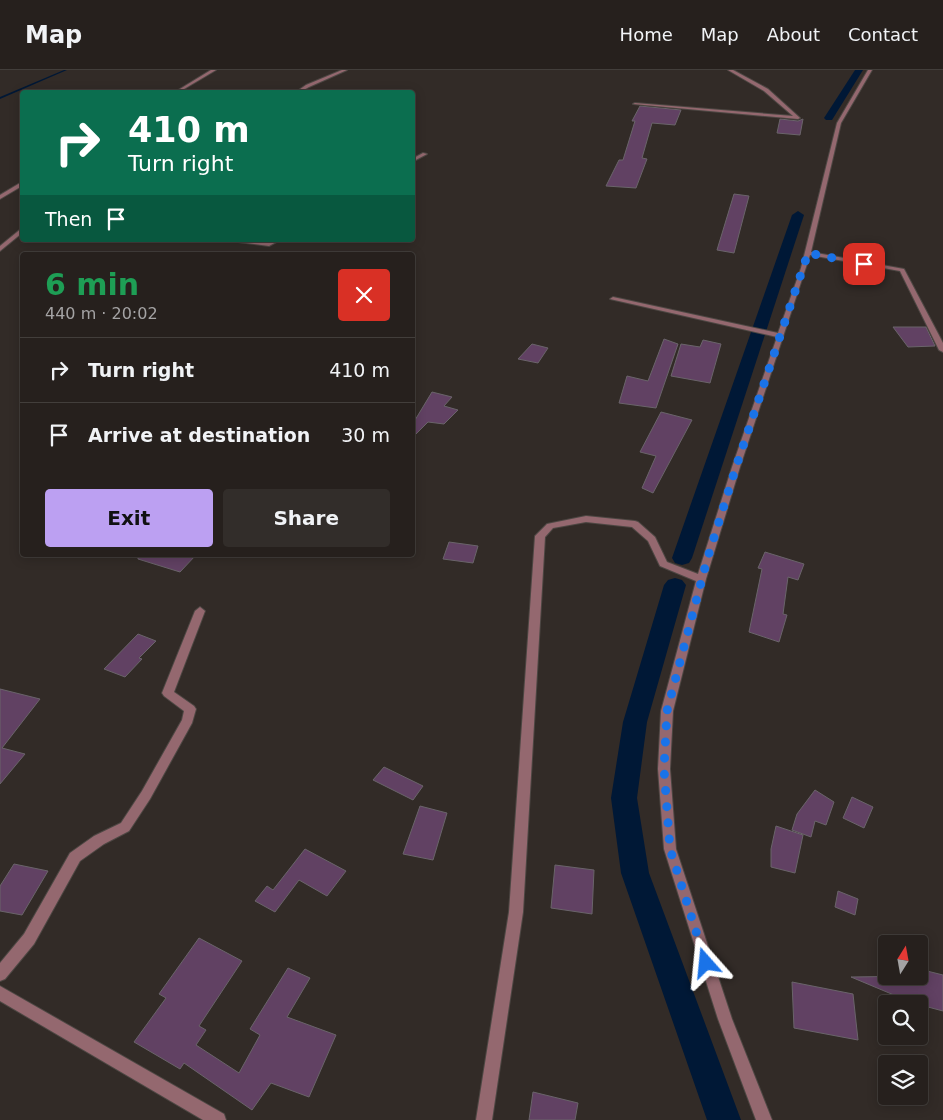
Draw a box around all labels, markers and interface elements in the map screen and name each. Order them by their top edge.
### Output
text: Map [25,21,82,49]
text: Home [620,24,673,45]
text: Map [701,24,739,45]
text: About [767,24,820,45]
text: Contact [848,24,918,45]
icon: right [45,110,110,175]
text: 410 m [128,110,250,150]
text: Turn right [128,151,233,176]
icon: arrive [102,205,130,233]
text: Then [45,208,92,230]
pin [843,243,885,285]
icon: arrive [850,250,878,278]
text: 6 min [45,267,139,302]
button: close [338,269,390,321]
text: 440 m · 20:02 [45,304,158,323]
icon: right [45,356,73,384]
text: Turn right [88,359,194,381]
text: 410 m [329,359,390,381]
icon: arrive [45,421,73,449]
text: Arrive at destination [88,424,310,446]
text: 30 m [341,424,390,446]
button: Exit [45,489,213,547]
button: Share [223,489,390,547]
north arrow [878,935,928,985]
map controls [878,935,928,1105]
position arrow [679,936,731,988]
button: search [878,995,928,1045]
button: layers [878,1055,928,1105]

